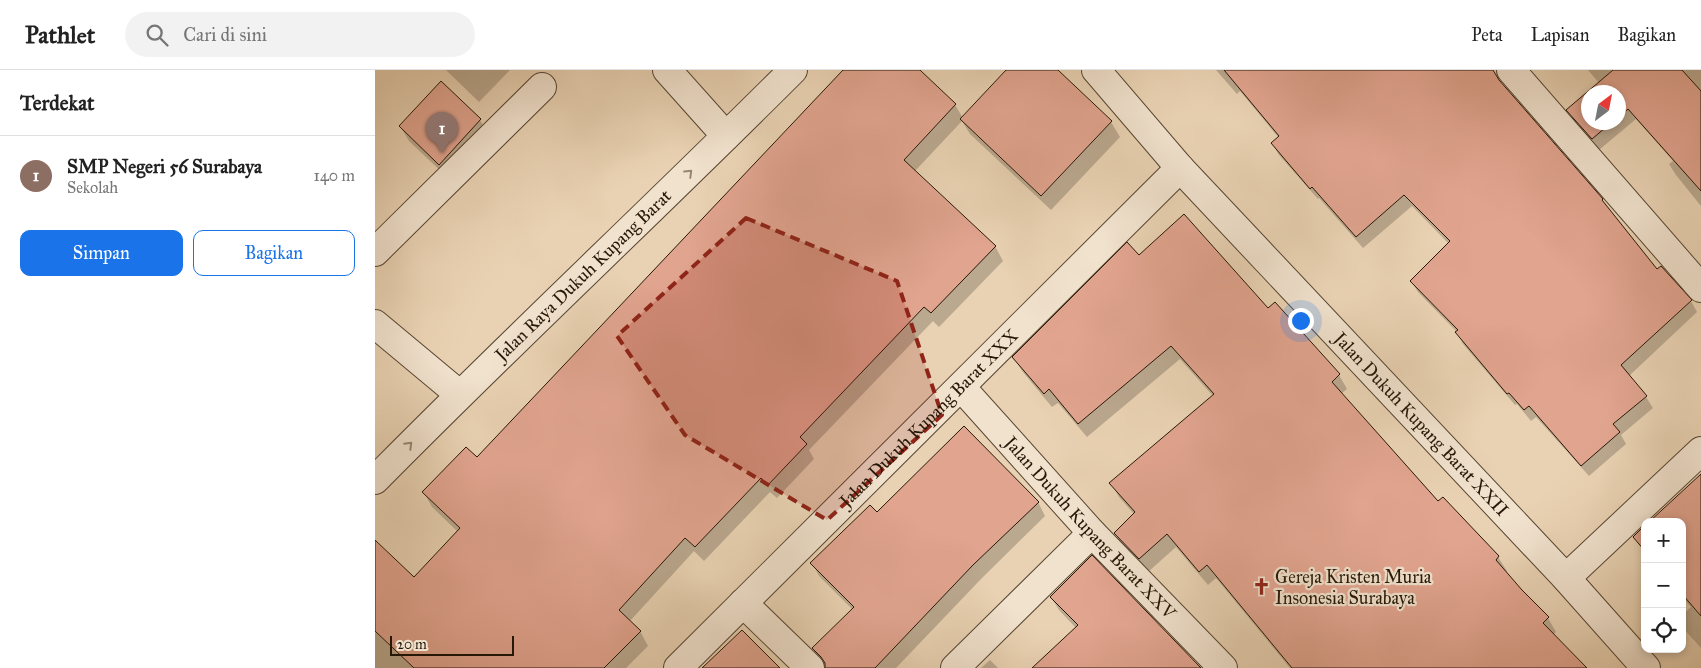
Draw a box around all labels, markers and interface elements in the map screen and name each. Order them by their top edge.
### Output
search box [125,12,475,57]
text: Pathlet [25,20,95,50]
icon: search [143,21,171,49]
text: Cari di sini [183,23,267,46]
text: Peta [1471,24,1503,46]
text: Lapisan [1531,24,1589,46]
text: Bagikan [1617,24,1676,46]
north arrow [1581,85,1626,130]
text: Terdekat [20,90,94,116]
pin: 1 [426,112,458,153]
text: SMP Negeri 56 Surabaya [67,155,262,178]
text: 1 [33,166,39,185]
text: 140 m [314,166,355,185]
one-way arrow [683,170,692,179]
text: Sekolah [67,178,118,197]
street label: Jalan Raya Dukuh Kupang Barat [489,184,676,368]
button: Simpan [20,230,183,276]
button: Bagikan [193,230,355,276]
your location [1288,308,1314,334]
street label: Jalan Dukuh Kupang Barat XXX [834,325,1023,514]
street label: Jalan Dukuh Kupang Barat XXII [1327,326,1513,521]
street label: Jalan Dukuh Kupang Barat XXV [998,430,1181,625]
one-way arrow [403,442,412,451]
map controls [1641,518,1686,653]
button: + [1641,518,1686,563]
button: − [1641,563,1686,608]
place label: Gereja Kristen Muria Insonesia Surabaya [1275,566,1432,609]
church icon: Gereja Kristen Muria Insonesia Surabaya [1251,577,1271,597]
button: locate [1641,608,1686,653]
scale bar [390,633,514,656]
text: 20 m [397,636,427,653]

